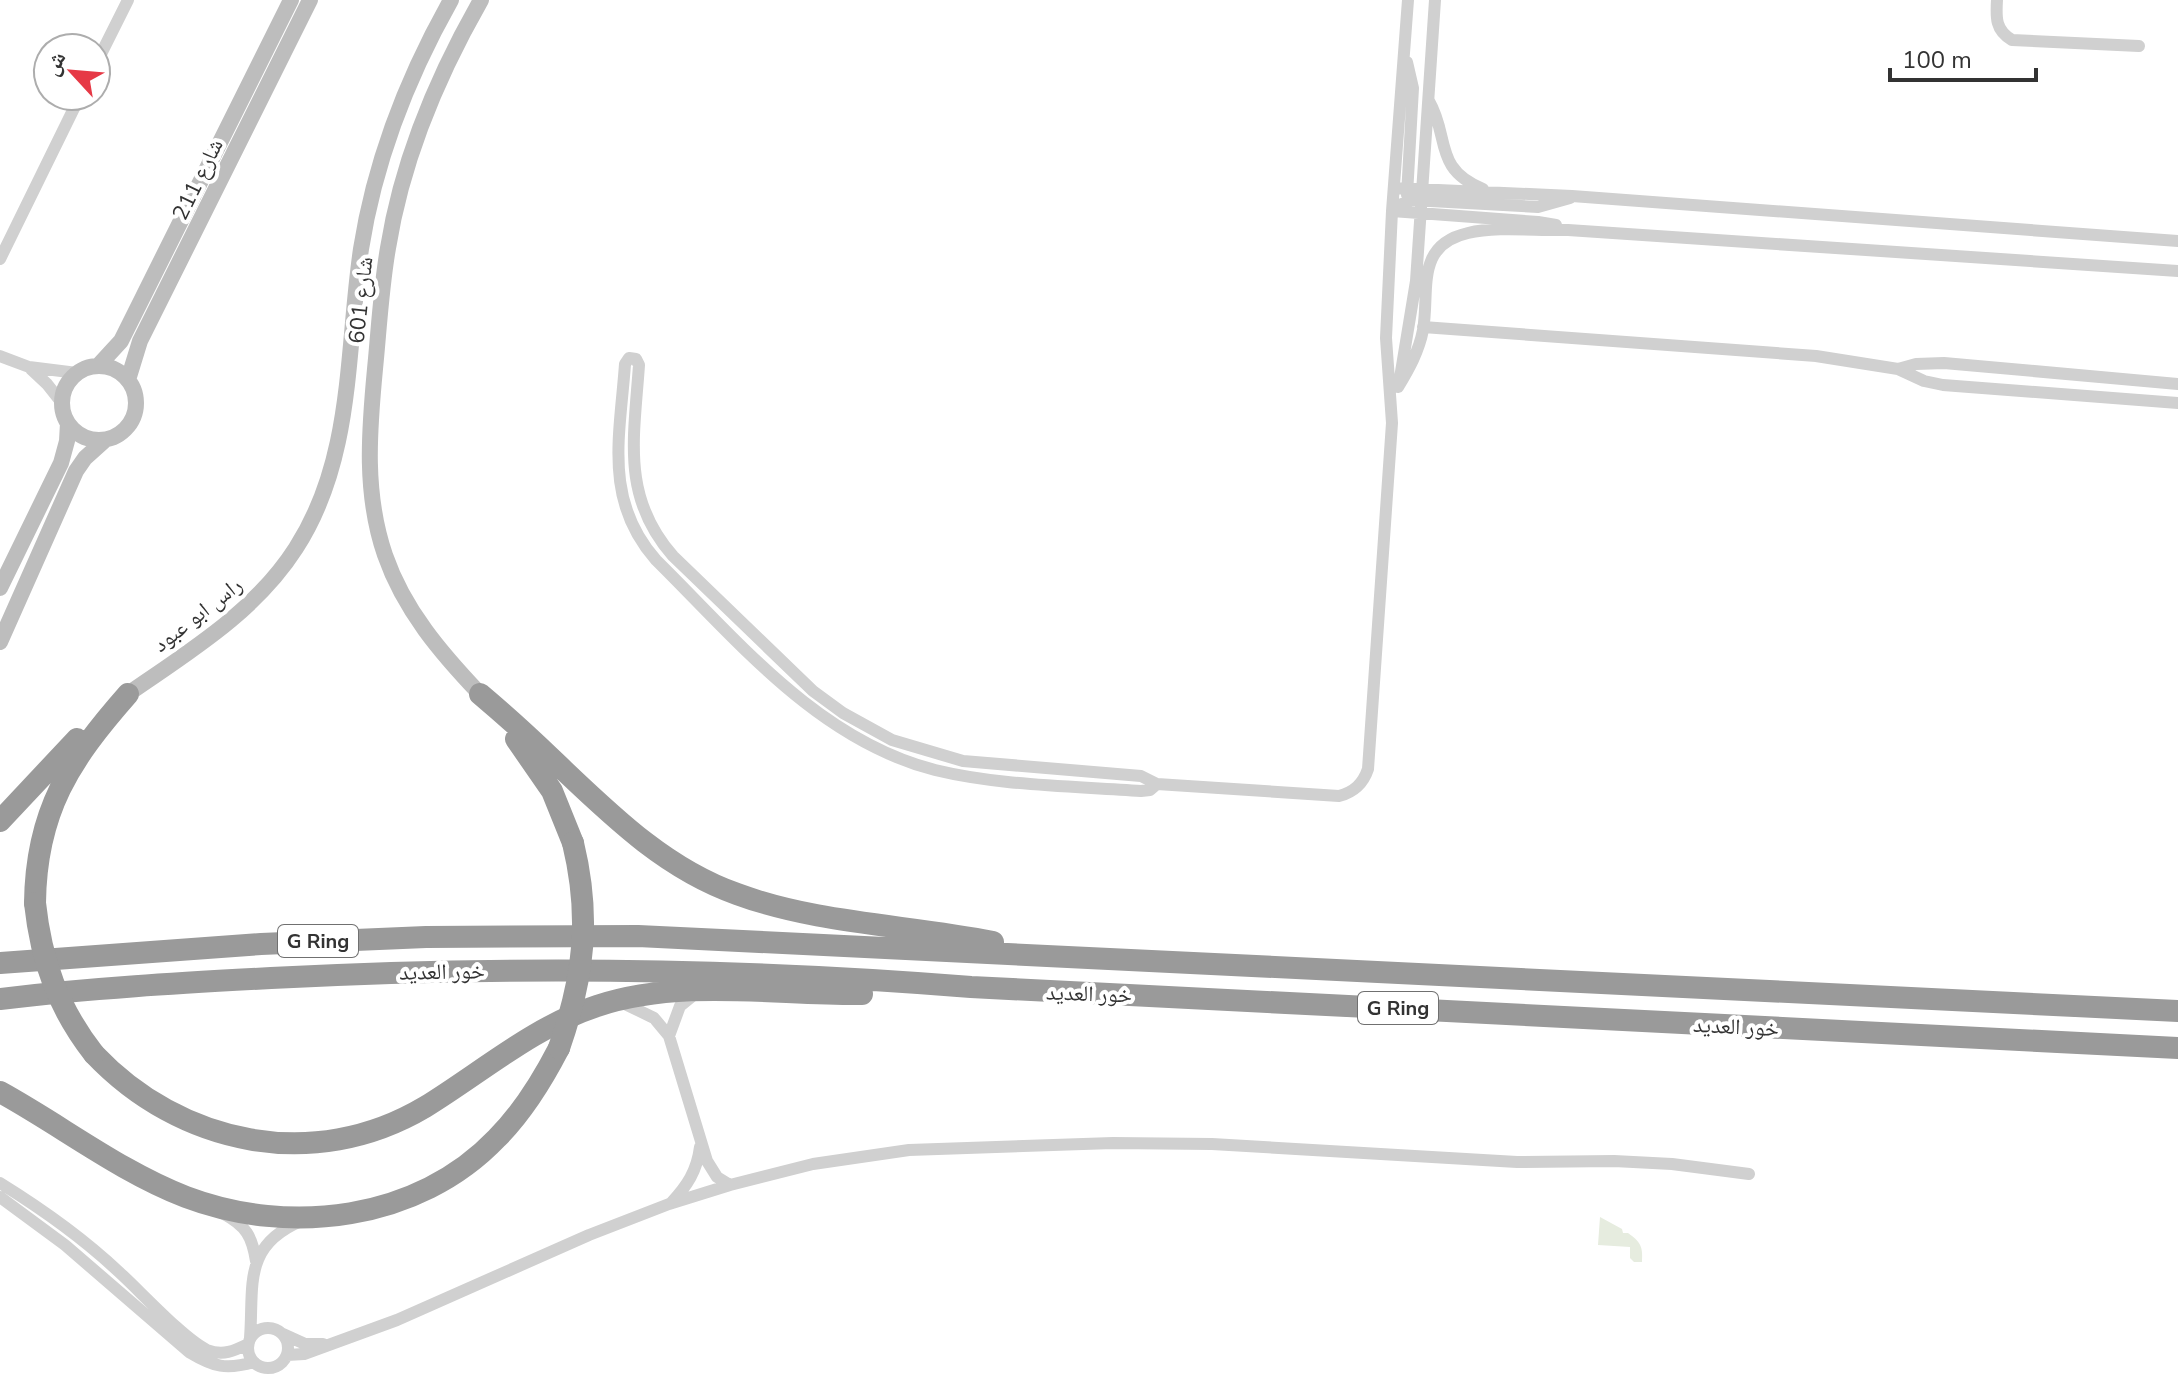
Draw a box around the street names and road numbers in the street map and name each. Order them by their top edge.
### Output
street label: شارع 211 [165,134,230,225]
street label: شارع 601 [342,255,380,345]
street label: راس ابو عبود [147,570,249,659]
road number: G Ring [278,925,358,957]
street label: خور العديد [399,956,485,988]
street label: خور العديد [1046,978,1132,1010]
road number: G Ring [1358,992,1438,1024]
street label: خور العديد [1692,1010,1780,1044]

